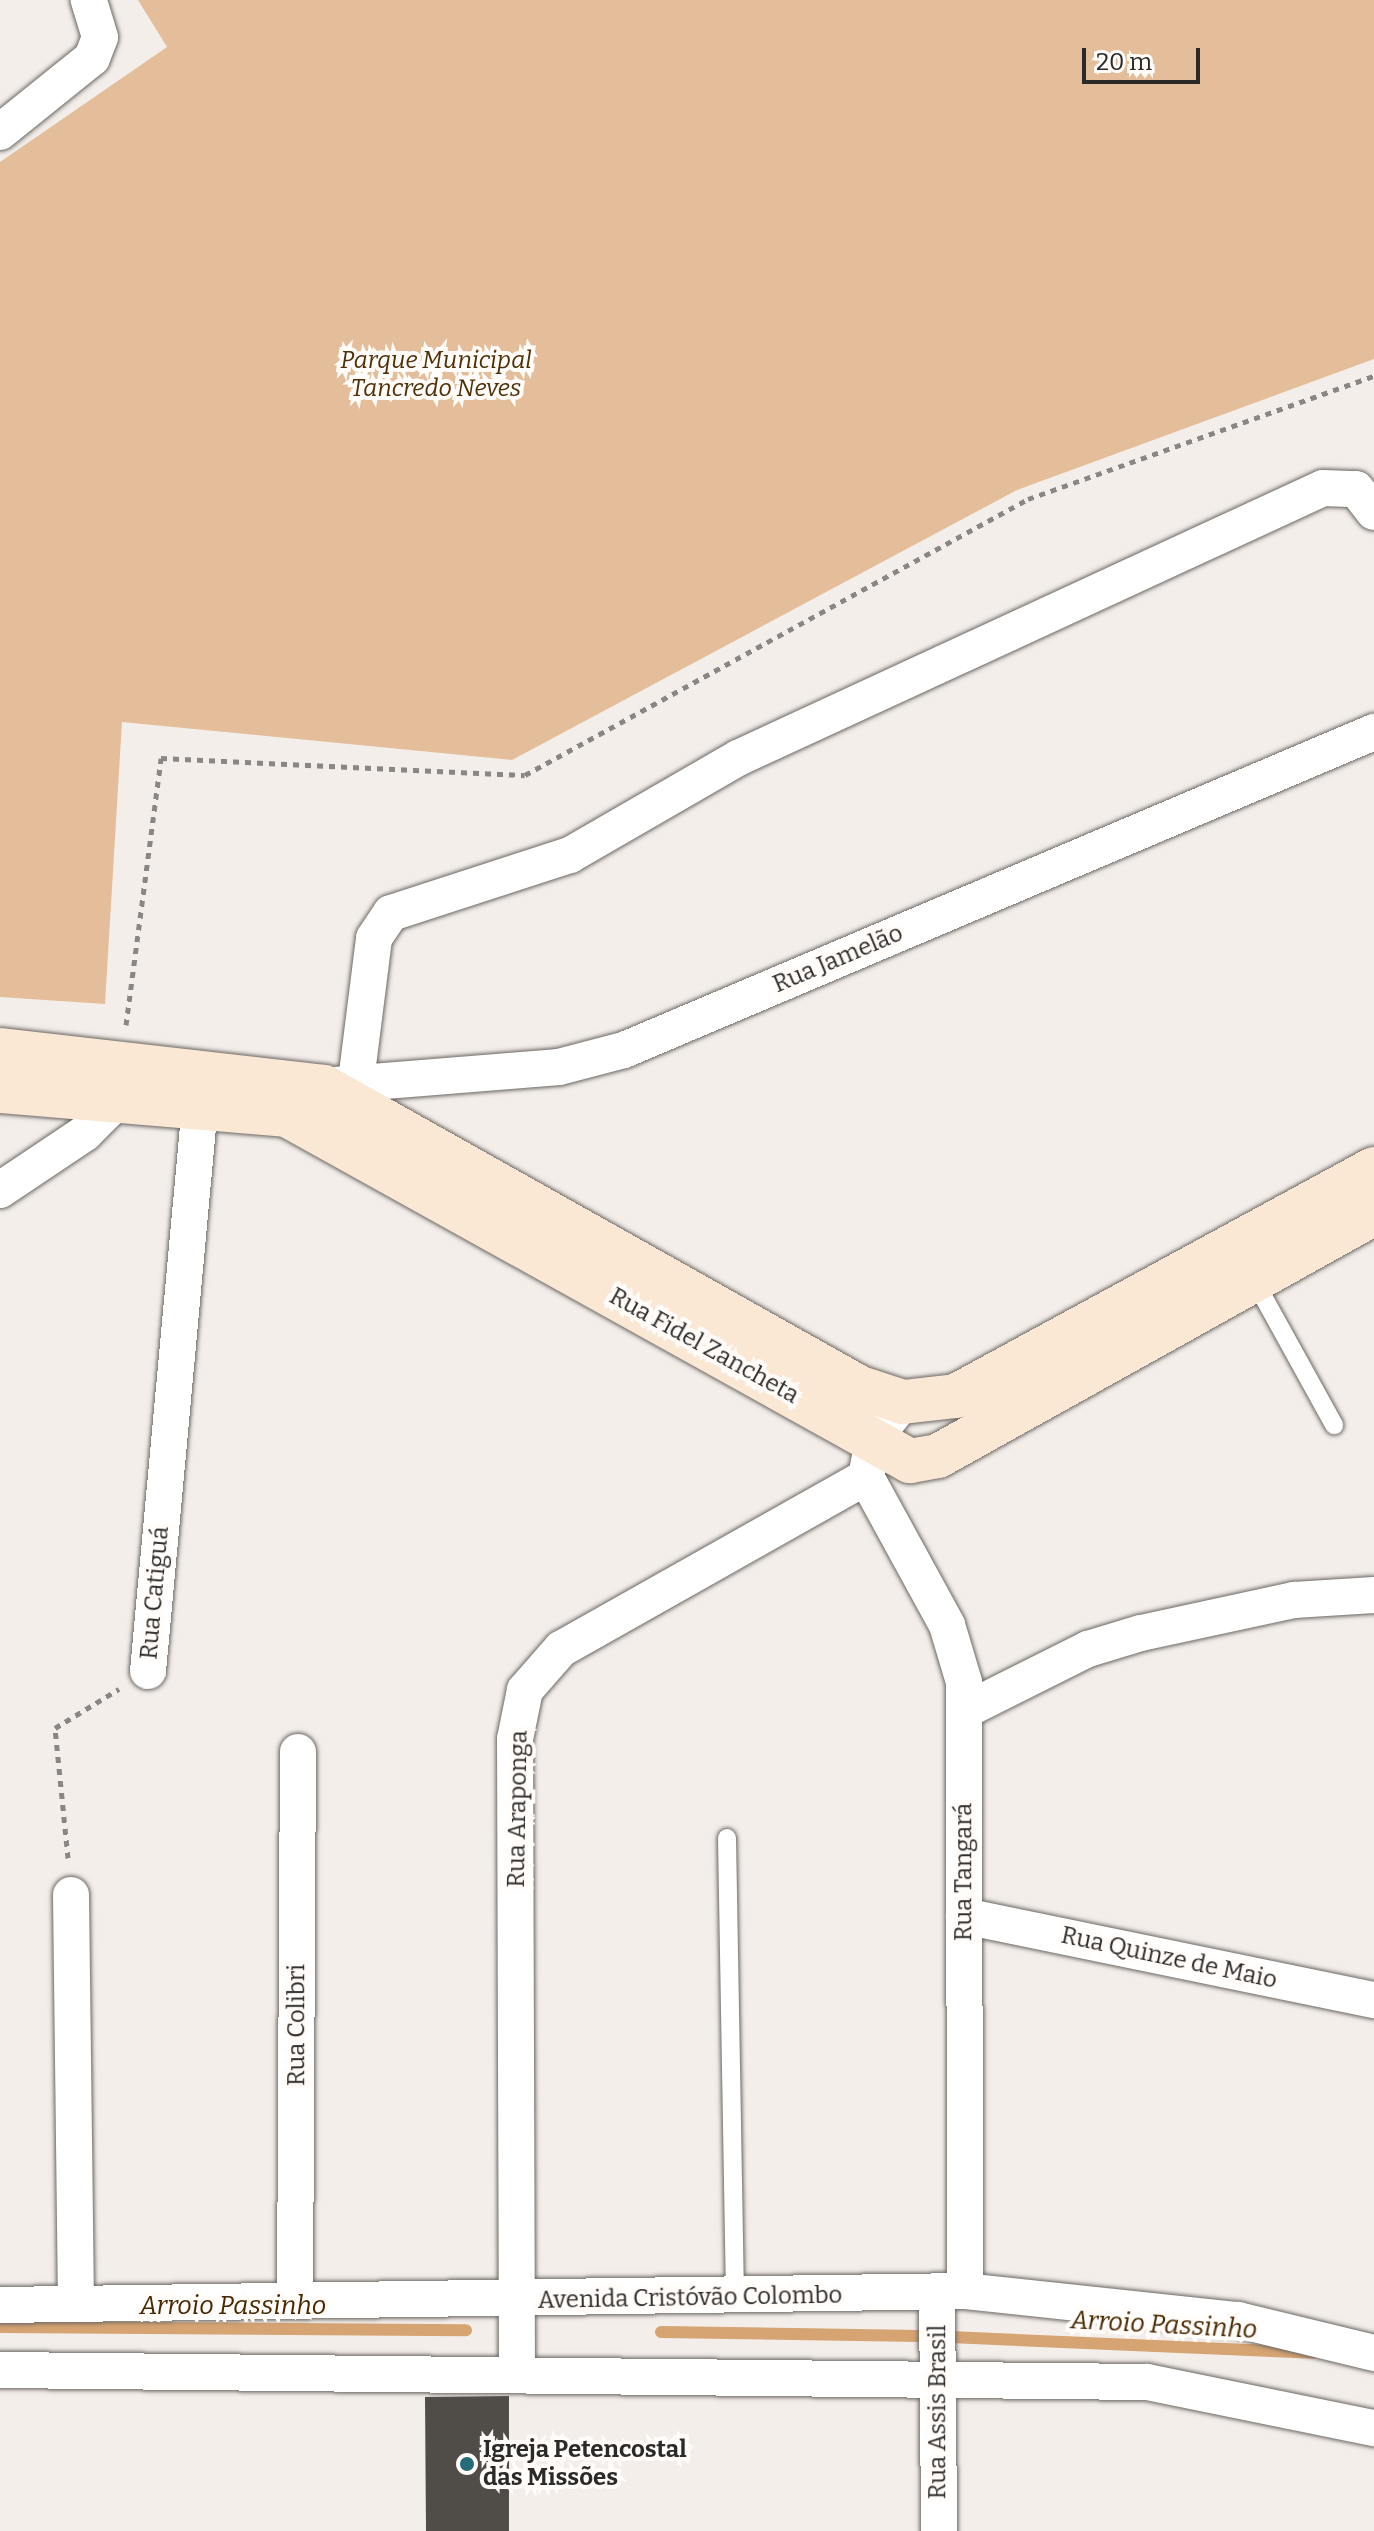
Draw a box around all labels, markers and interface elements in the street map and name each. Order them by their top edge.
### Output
scale bar [1086,32,1204,82]
text: 20 m [1096,48,1152,76]
park label: Parque Municipal Tancredo Neves [340,347,532,403]
street label: Rua Jamelão [769,919,907,999]
street label: Rua Fidel Zancheta [604,1282,804,1410]
street label: Rua Catiguá [135,1525,175,1661]
street label: Rua Araponga [502,1730,534,1888]
street label: Rua Tangará [950,1803,978,1941]
street label: Rua Quinze de Maio [1058,1921,1280,1995]
street label: Rua Colibri [283,1964,311,2086]
street label: Avenida Cristóvão Colombo [537,2281,843,2315]
water label: Arroio Passinho [140,2290,326,2322]
water label: Arroio Passinho [1070,2305,1258,2345]
street label: Rua Assis Brasil [924,2325,952,2499]
place label: Igreja Petencostal das Missões [483,2436,687,2492]
marker: Igreja Petencostal das Missões [458,2455,476,2473]

